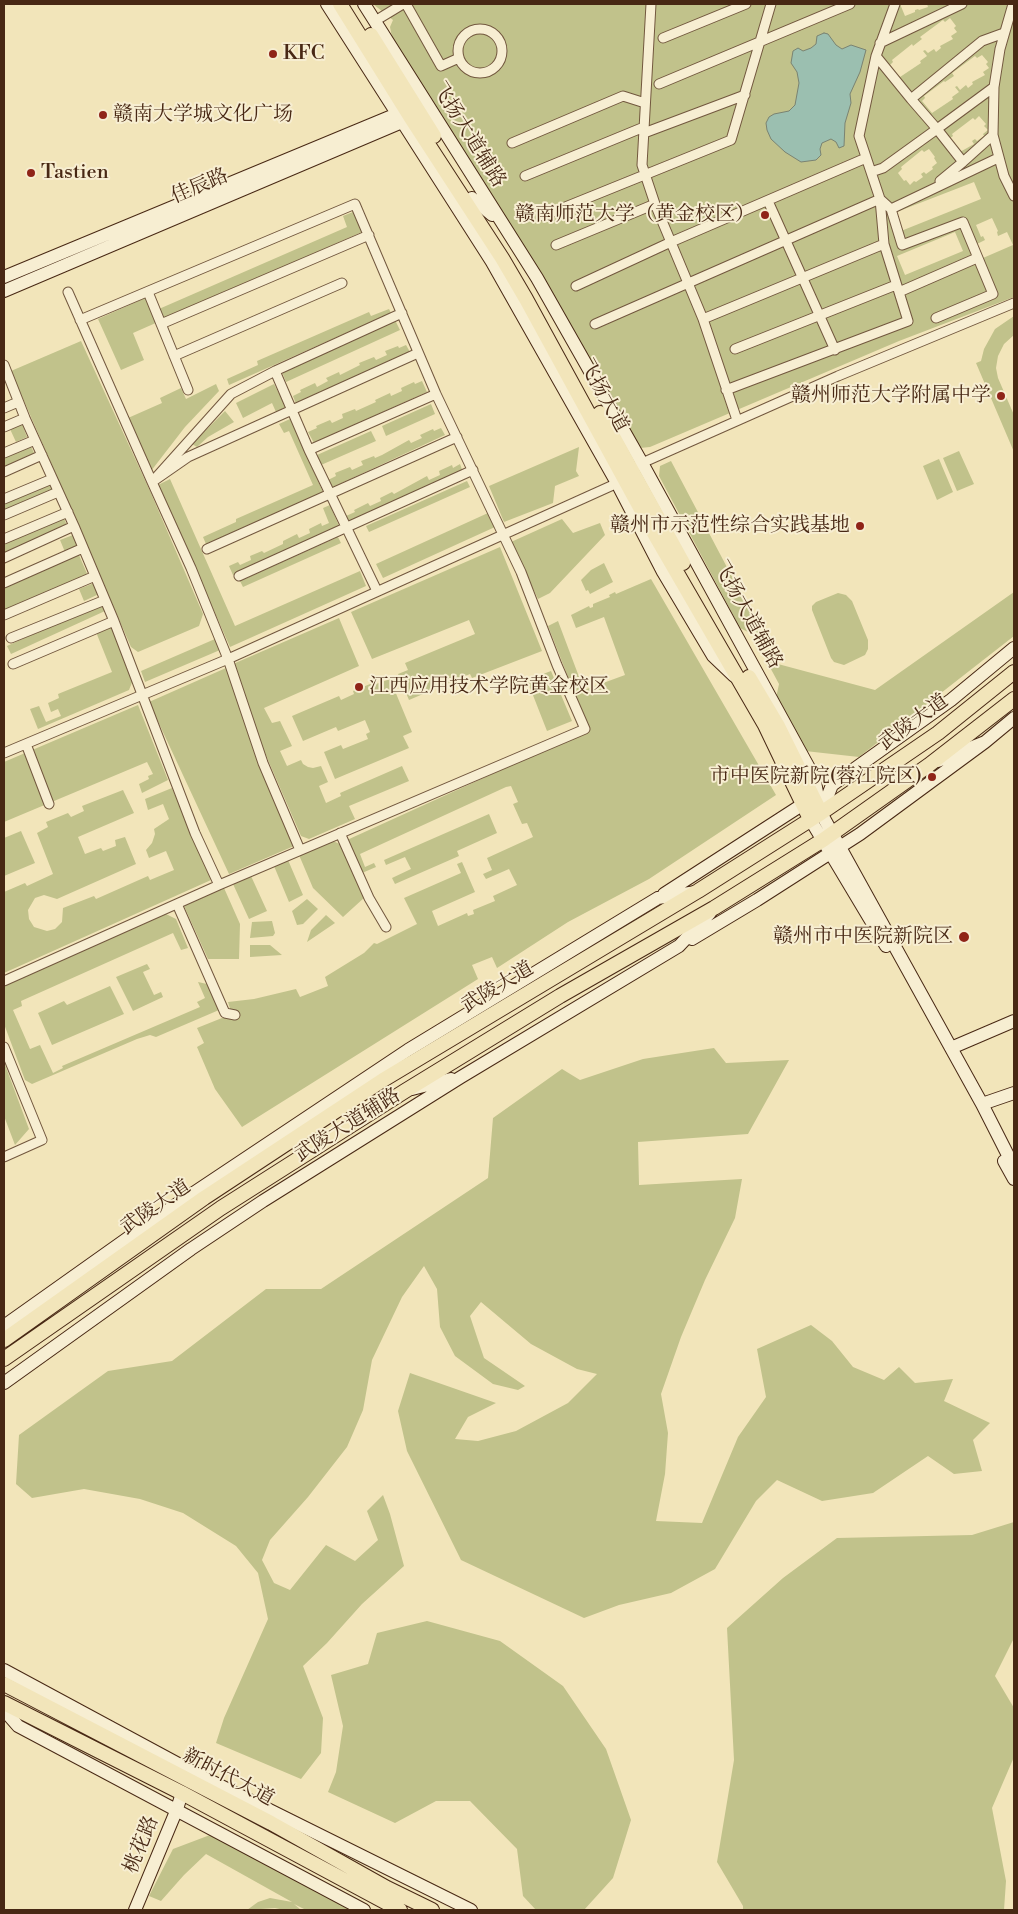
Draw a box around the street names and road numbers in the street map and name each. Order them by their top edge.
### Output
street label: 飞扬大道辅路 [426,78,510,192]
street label: 佳辰路 [168,164,232,210]
street label: 飞扬大道 [573,355,633,437]
street label: 飞扬大道辅路 [707,557,787,673]
street label: 武陵大道 [875,690,953,756]
street label: 武陵大道 [458,957,538,1019]
street label: 武陵大道辅路 [291,1084,405,1168]
street label: 武陵大道 [116,1175,196,1241]
street label: 新时代大道 [178,1744,278,1812]
street label: 桃花路 [120,1813,164,1877]

